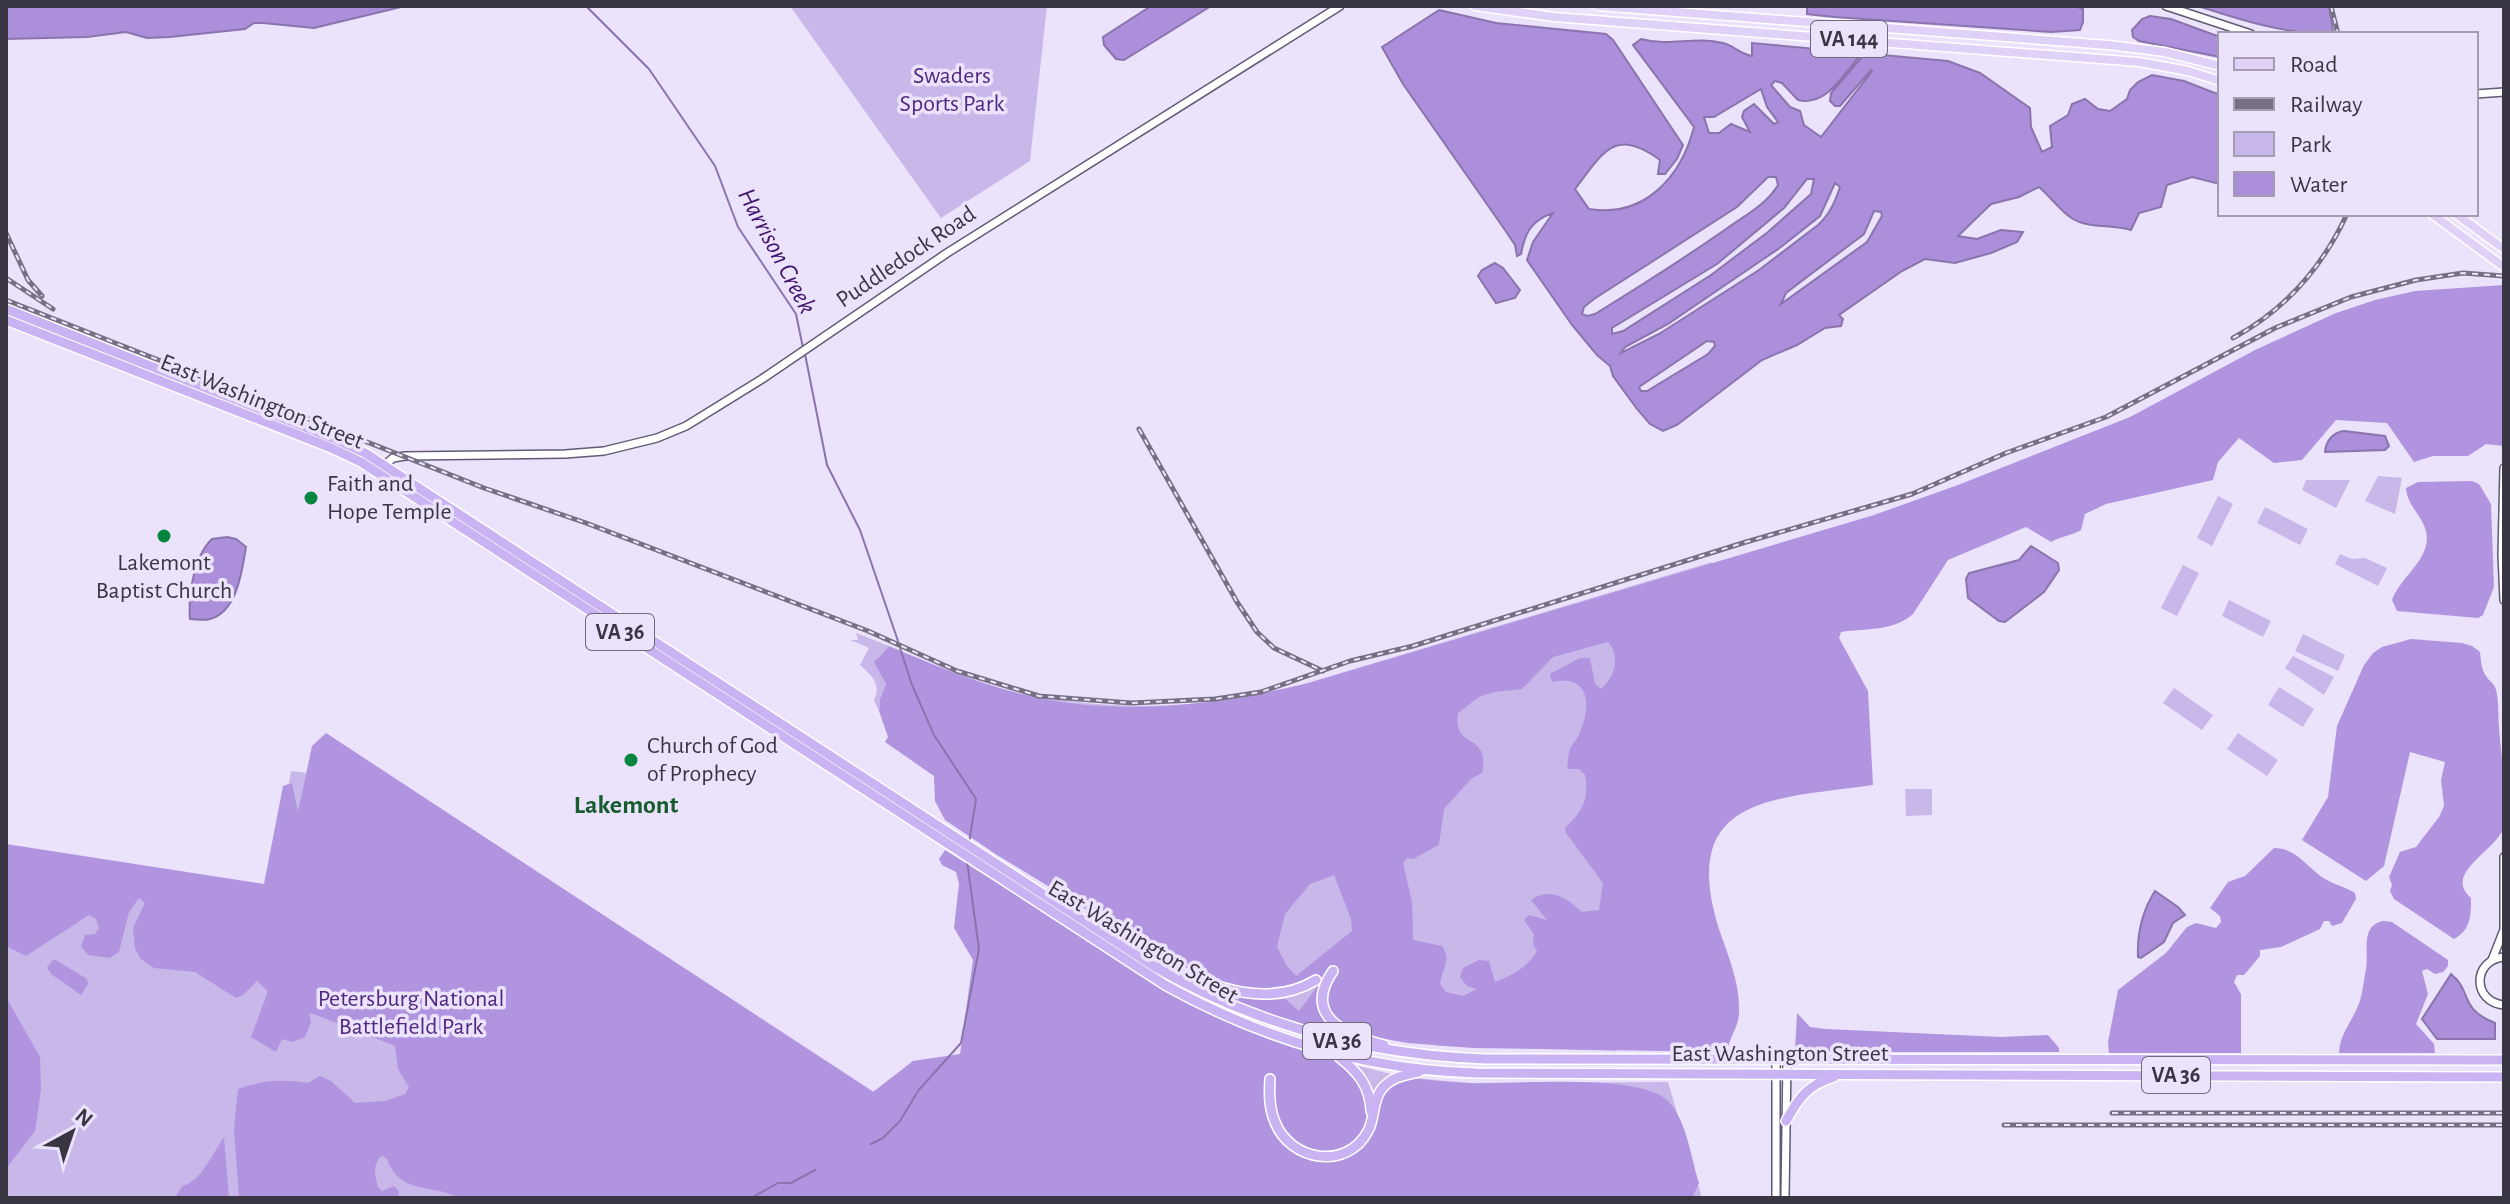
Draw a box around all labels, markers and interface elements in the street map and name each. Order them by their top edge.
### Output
road number: VA 144 [1811,21,1887,57]
legend [2218,32,2478,216]
text: Road [2290,53,2338,77]
park label: Swaders Sports Park [900,64,1004,116]
text: Railway [2290,93,2362,117]
text: Park [2290,133,2331,157]
text: Water [2290,173,2348,197]
water label: Harrison Creek [733,184,821,318]
street label: Puddledock Road [832,202,980,312]
street label: East Washington Street [157,350,367,454]
place label: Faith and Hope Temple [327,472,452,524]
marker: Faith and Hope Temple [302,489,320,507]
marker: Lakemont Baptist Church [155,527,173,545]
place label: Lakemont Baptist Church [96,551,232,603]
road number: VA 36 [586,614,654,650]
place label: Church of God of Prophecy [647,734,778,786]
marker: Church of God of Prophecy [622,751,640,769]
district label: Lakemont [574,792,679,818]
street label: East Washington Street [1044,876,1242,1008]
park label: Petersburg National Battlefield Park [318,987,504,1039]
road number: VA 36 [1303,1023,1371,1059]
street label: East Washington Street [1672,1042,1889,1066]
road number: VA 36 [2142,1057,2210,1093]
north arrow [32,1092,112,1172]
text: N [71,1104,97,1131]

